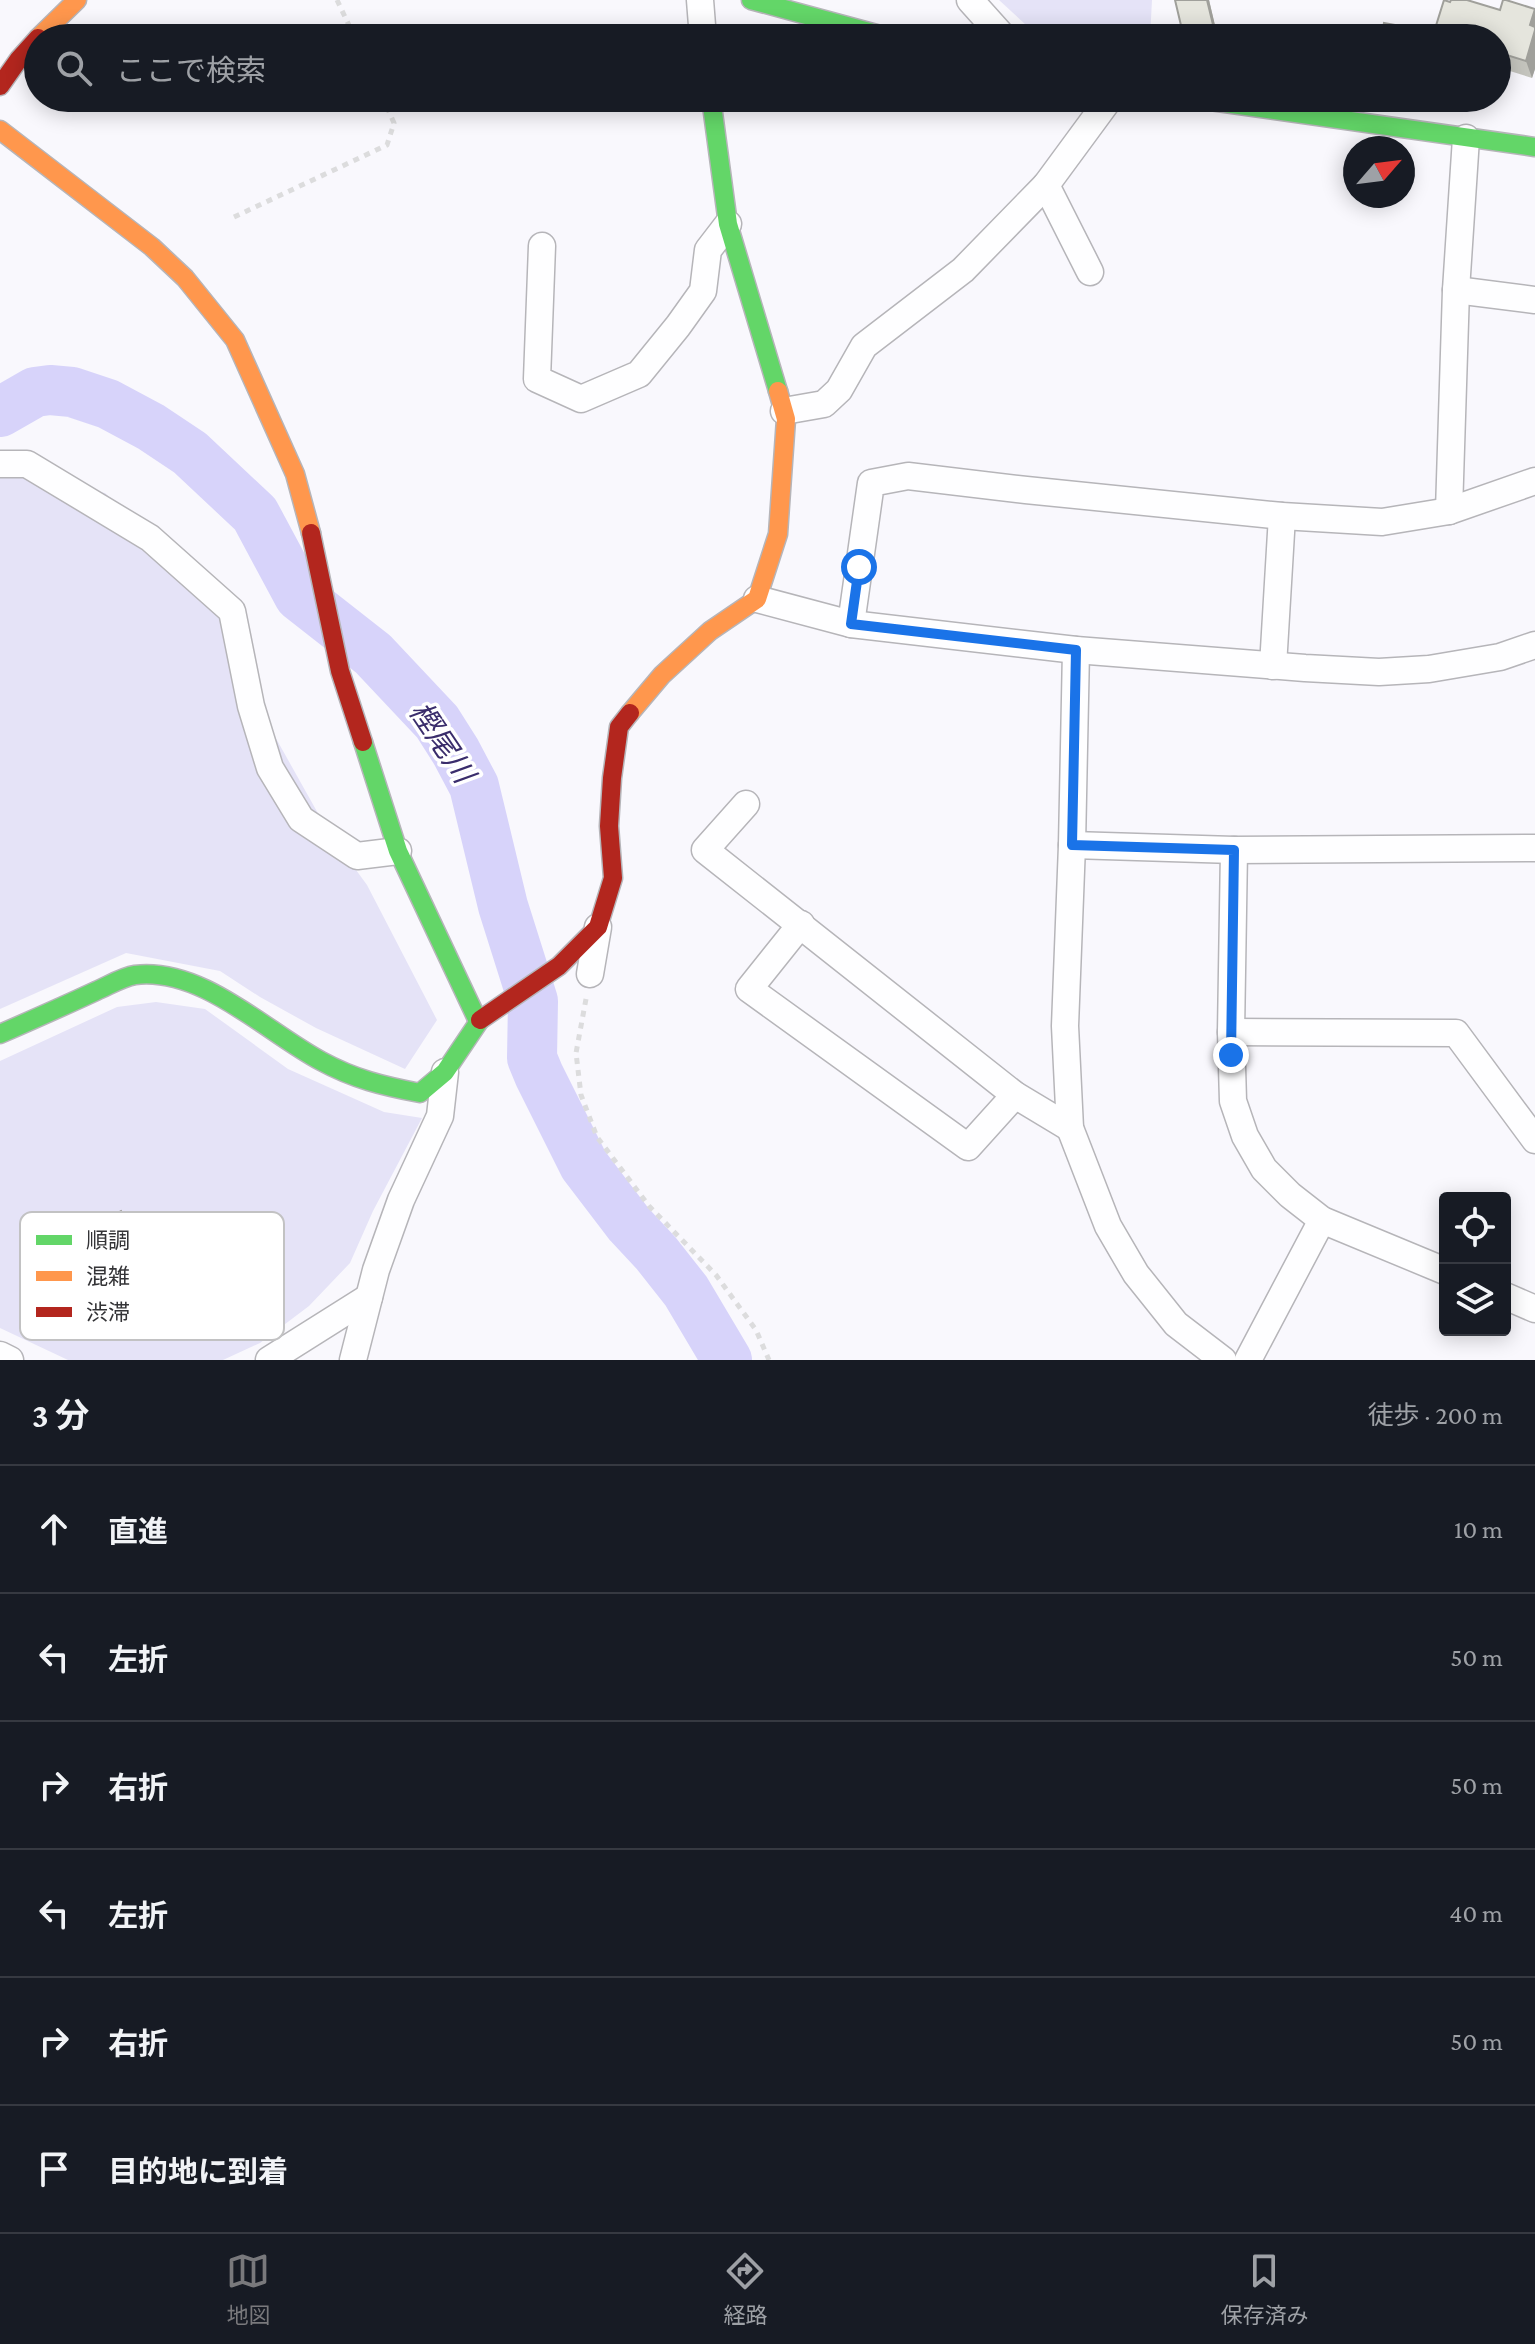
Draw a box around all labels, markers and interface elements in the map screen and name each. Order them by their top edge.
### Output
search box [24,24,1511,112]
icon: search [52,46,96,90]
text: ここで検索 [116,54,266,87]
north arrow [1343,136,1415,208]
route start [841,549,877,585]
water label: 樫尾川 [403,695,483,791]
route end [1213,1037,1249,1073]
map controls [1439,1192,1511,1336]
button: locate [1439,1192,1511,1264]
legend [20,1212,284,1340]
text: 順調 [86,1228,130,1253]
text: 混雑 [86,1264,130,1289]
button: layers [1439,1264,1511,1336]
text: 渋滞 [86,1300,130,1325]
text: 3 分 [32,1397,89,1434]
text: 徒歩 · 200 m [1367,1401,1503,1430]
icon: ahead [32,1507,76,1551]
text: 直進 [108,1515,168,1548]
text: 10 m [1454,1515,1503,1544]
icon: left [32,1635,76,1679]
text: 左折 [108,1643,168,1676]
text: 50 m [1450,1643,1503,1672]
icon: right [32,1763,76,1807]
text: 右折 [108,1771,168,1804]
text: 50 m [1450,1771,1503,1800]
icon: left [32,1891,76,1935]
text: 左折 [108,1899,168,1932]
text: 40 m [1449,1899,1503,1928]
icon: right [32,2019,76,2063]
text: 右折 [108,2027,168,2060]
text: 50 m [1450,2027,1503,2056]
icon: arrive [32,2147,76,2191]
text: 目的地に到着 [108,2155,288,2188]
tab: 地図 [226,2249,271,2329]
tab: 経路 [723,2249,768,2329]
tab: 保存済み [1220,2249,1309,2329]

